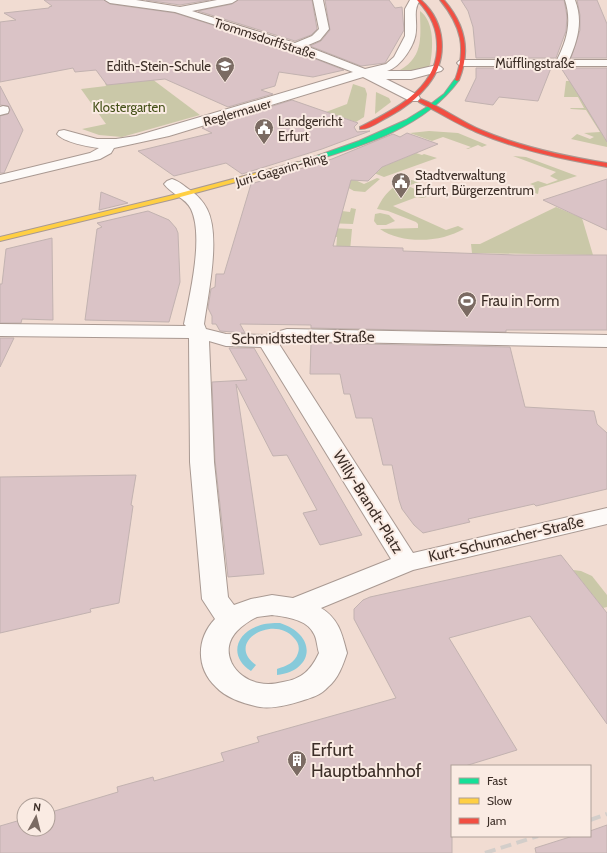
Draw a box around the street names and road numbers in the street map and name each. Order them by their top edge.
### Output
street label: Trommsdorffstraße [212,14,318,62]
street label: Müfflingstraße [495,55,575,71]
street label: Reglermauer [201,94,274,129]
street label: Juri-Gagarin-Ring [233,148,329,190]
street label: Schmidtstedter Straße [231,328,375,348]
street label: Willy-Brandt-Platz [329,447,407,557]
street label: Kurt-Schumacher-Straße [427,512,586,566]

